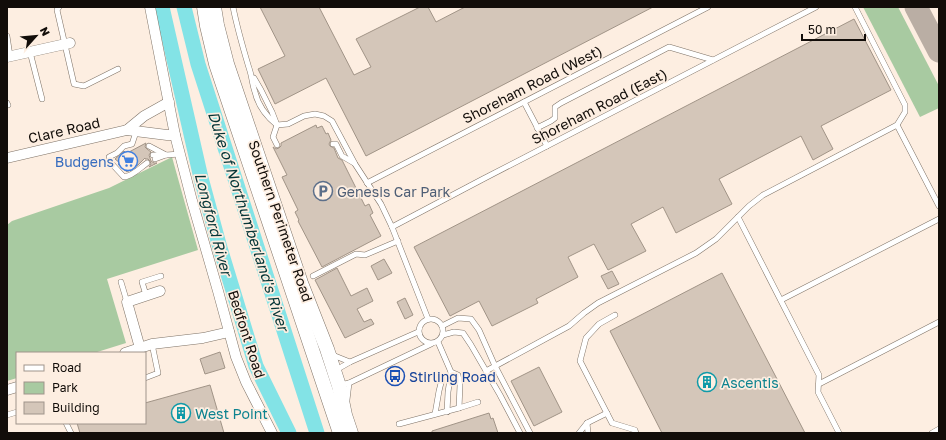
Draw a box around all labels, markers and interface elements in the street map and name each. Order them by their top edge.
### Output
north arrow [16,16,56,56]
scale bar [802,16,865,42]
text: 50 m [808,22,836,37]
text: N [38,25,53,38]
street label: Shoreham Road (West) [459,41,605,127]
street label: Shoreham Road (East) [528,64,670,148]
water label: Duke of Northumberland's River [205,109,294,335]
street label: Clare Road [26,113,102,147]
street label: Southern Perimeter Road [245,138,317,304]
supermarket icon: Budgens [117,150,139,172]
place label: Budgens [55,153,114,170]
water label: Longford River [191,171,237,280]
parking icon: Genesis Car Park [312,180,334,202]
place label: Genesis Car Park [337,183,451,200]
street label: Bedfont Road [225,288,269,380]
legend [16,352,146,424]
text: Road [52,360,81,375]
bus stop icon: Stirling Road [384,365,406,387]
place label: Stirling Road [409,368,496,385]
building icon: Ascentis [696,371,718,393]
place label: Ascentis [721,374,779,391]
text: Park [52,380,78,395]
text: Building [52,400,100,415]
building icon: West Point [170,402,192,424]
place label: West Point [195,405,268,422]

